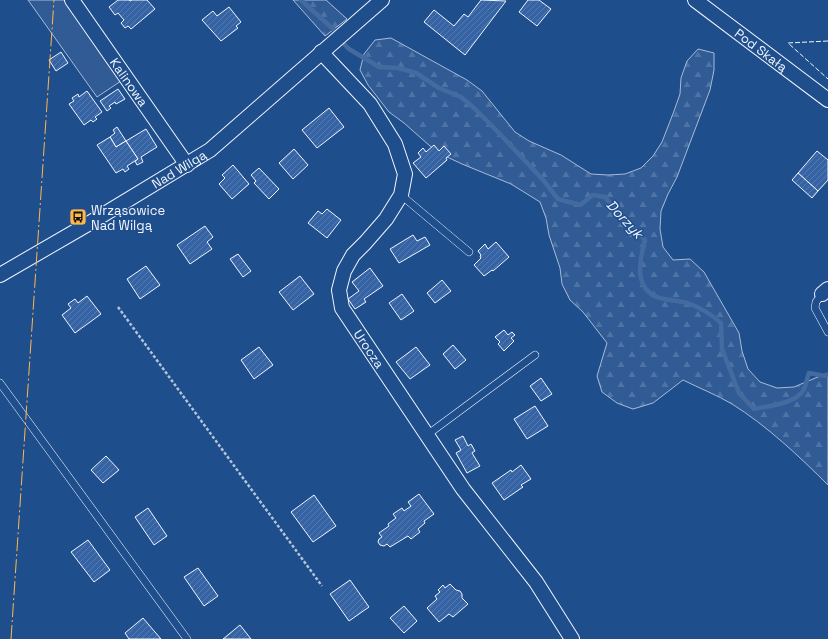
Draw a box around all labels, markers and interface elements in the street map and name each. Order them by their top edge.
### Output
street label: Pod Skałą [731,24,792,76]
street label: Kalinowa [106,54,152,110]
street label: Nad Wilgą [148,145,210,192]
water label: Dorzyk [603,196,648,243]
place label: Wrząsowice Nad Wilgą [91,202,165,234]
bus stop icon: Wrząsowice Nad Wilgą [68,207,88,227]
street label: Urocza [350,326,389,372]

